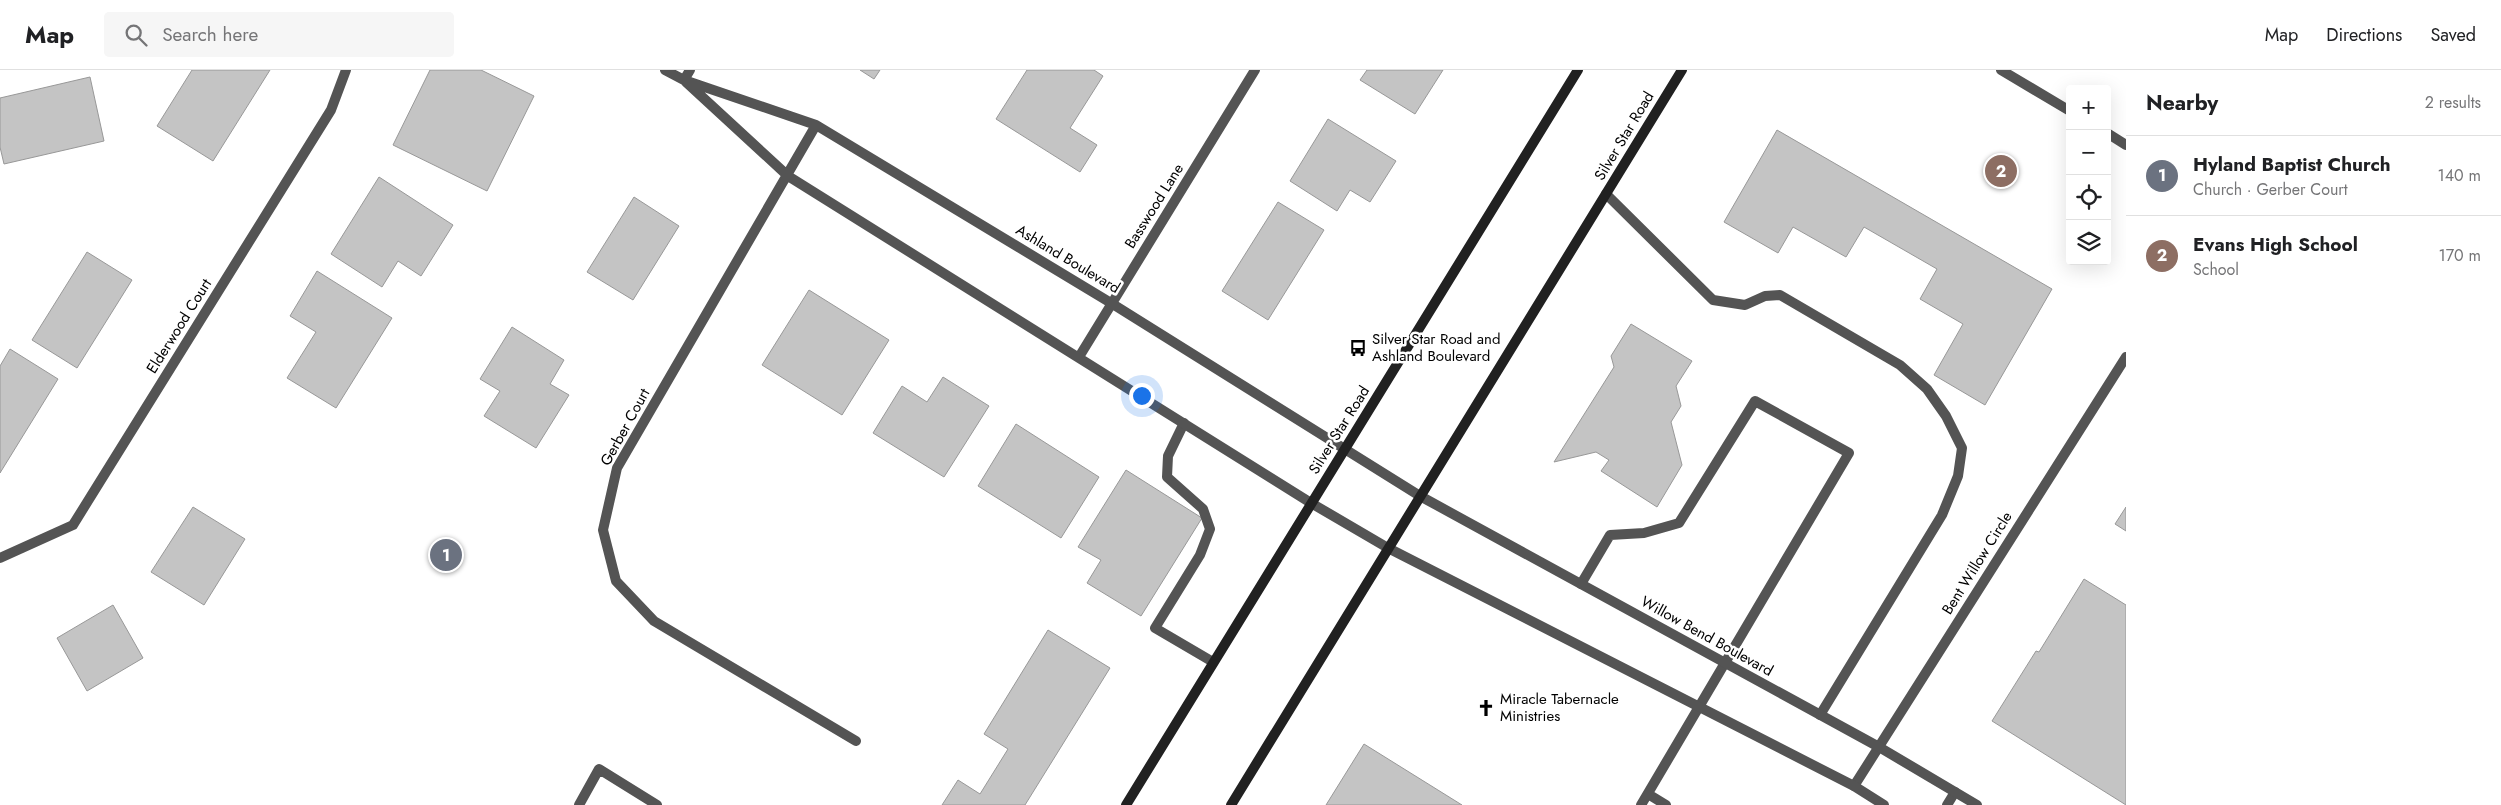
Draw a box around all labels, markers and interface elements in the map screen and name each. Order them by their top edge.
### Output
search box [104,12,454,57]
text: Map [25,17,74,52]
icon: search [122,21,150,49]
text: Search here [162,21,258,48]
text: Map [2265,22,2298,48]
text: Directions [2326,22,2402,48]
text: Saved [2430,22,2476,48]
map controls [2066,85,2111,265]
button: + [2066,85,2111,130]
street label: Silver Star Road [1589,87,1659,185]
text: Nearby [2146,88,2218,118]
text: 2 results [2425,91,2481,114]
button: − [2066,130,2111,175]
text: Hyland Baptist Church [2193,151,2391,178]
pin: 2 [1985,152,2017,190]
street label: Basswood Lane [1119,159,1189,253]
text: 1 [2158,164,2166,187]
text: 140 m [2438,164,2481,187]
button: locate [2066,175,2111,220]
text: Church · Gerber Court [2193,178,2348,201]
street label: Ashland Boulevard [1012,219,1124,299]
button: layers [2066,220,2111,265]
text: Evans High School [2193,231,2358,258]
text: 2 [2157,244,2167,267]
text: 170 m [2439,244,2481,267]
text: School [2193,258,2239,281]
street label: Elderwood Court [141,274,217,378]
place label: Silver Star Road and Ashland Boulevard [1372,328,1501,367]
bus stop icon: Silver Star Road and Ashland Boulevard [1348,338,1368,358]
street label: Silver Star Road [1303,382,1375,478]
your location [1129,383,1155,409]
street label: Gerber Court [595,384,656,470]
street label: Bent Willow Circle [1936,507,2018,619]
pin: 1 [430,536,462,574]
street label: Willow Bend Boulevard [1637,590,1777,682]
place label: Miracle Tabernacle Ministries [1500,688,1619,727]
church icon: Miracle Tabernacle Ministries [1476,698,1496,718]

